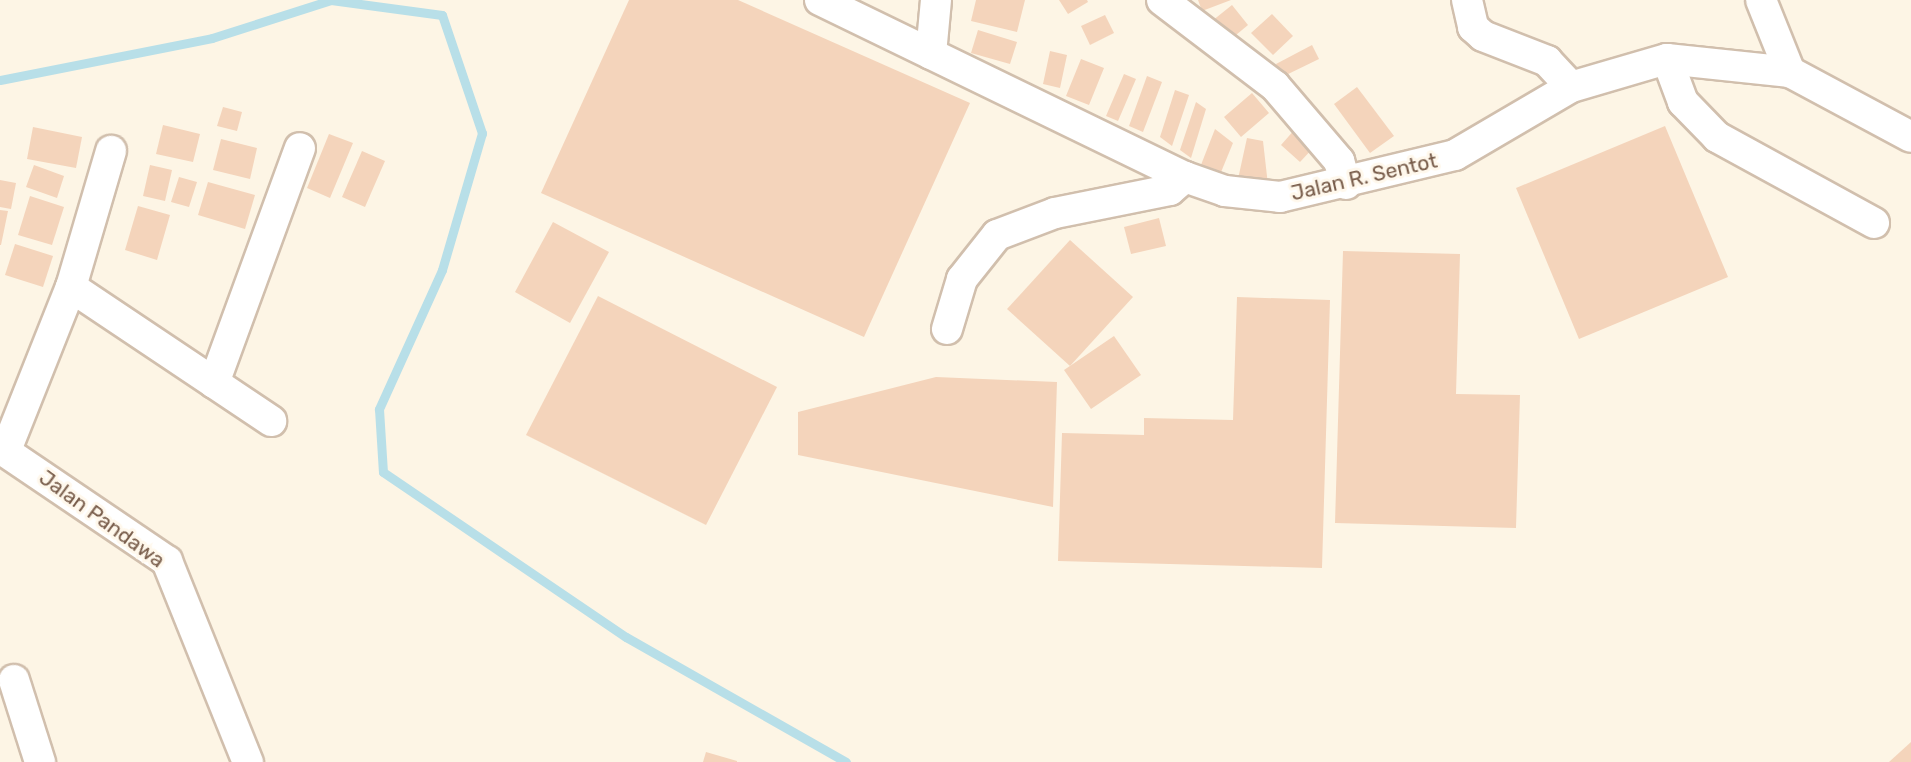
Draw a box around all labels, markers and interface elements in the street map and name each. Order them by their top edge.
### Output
street label: Jalan R. Sentot [1288,148,1440,206]
street label: Jalan Pandawa [34,465,170,573]

